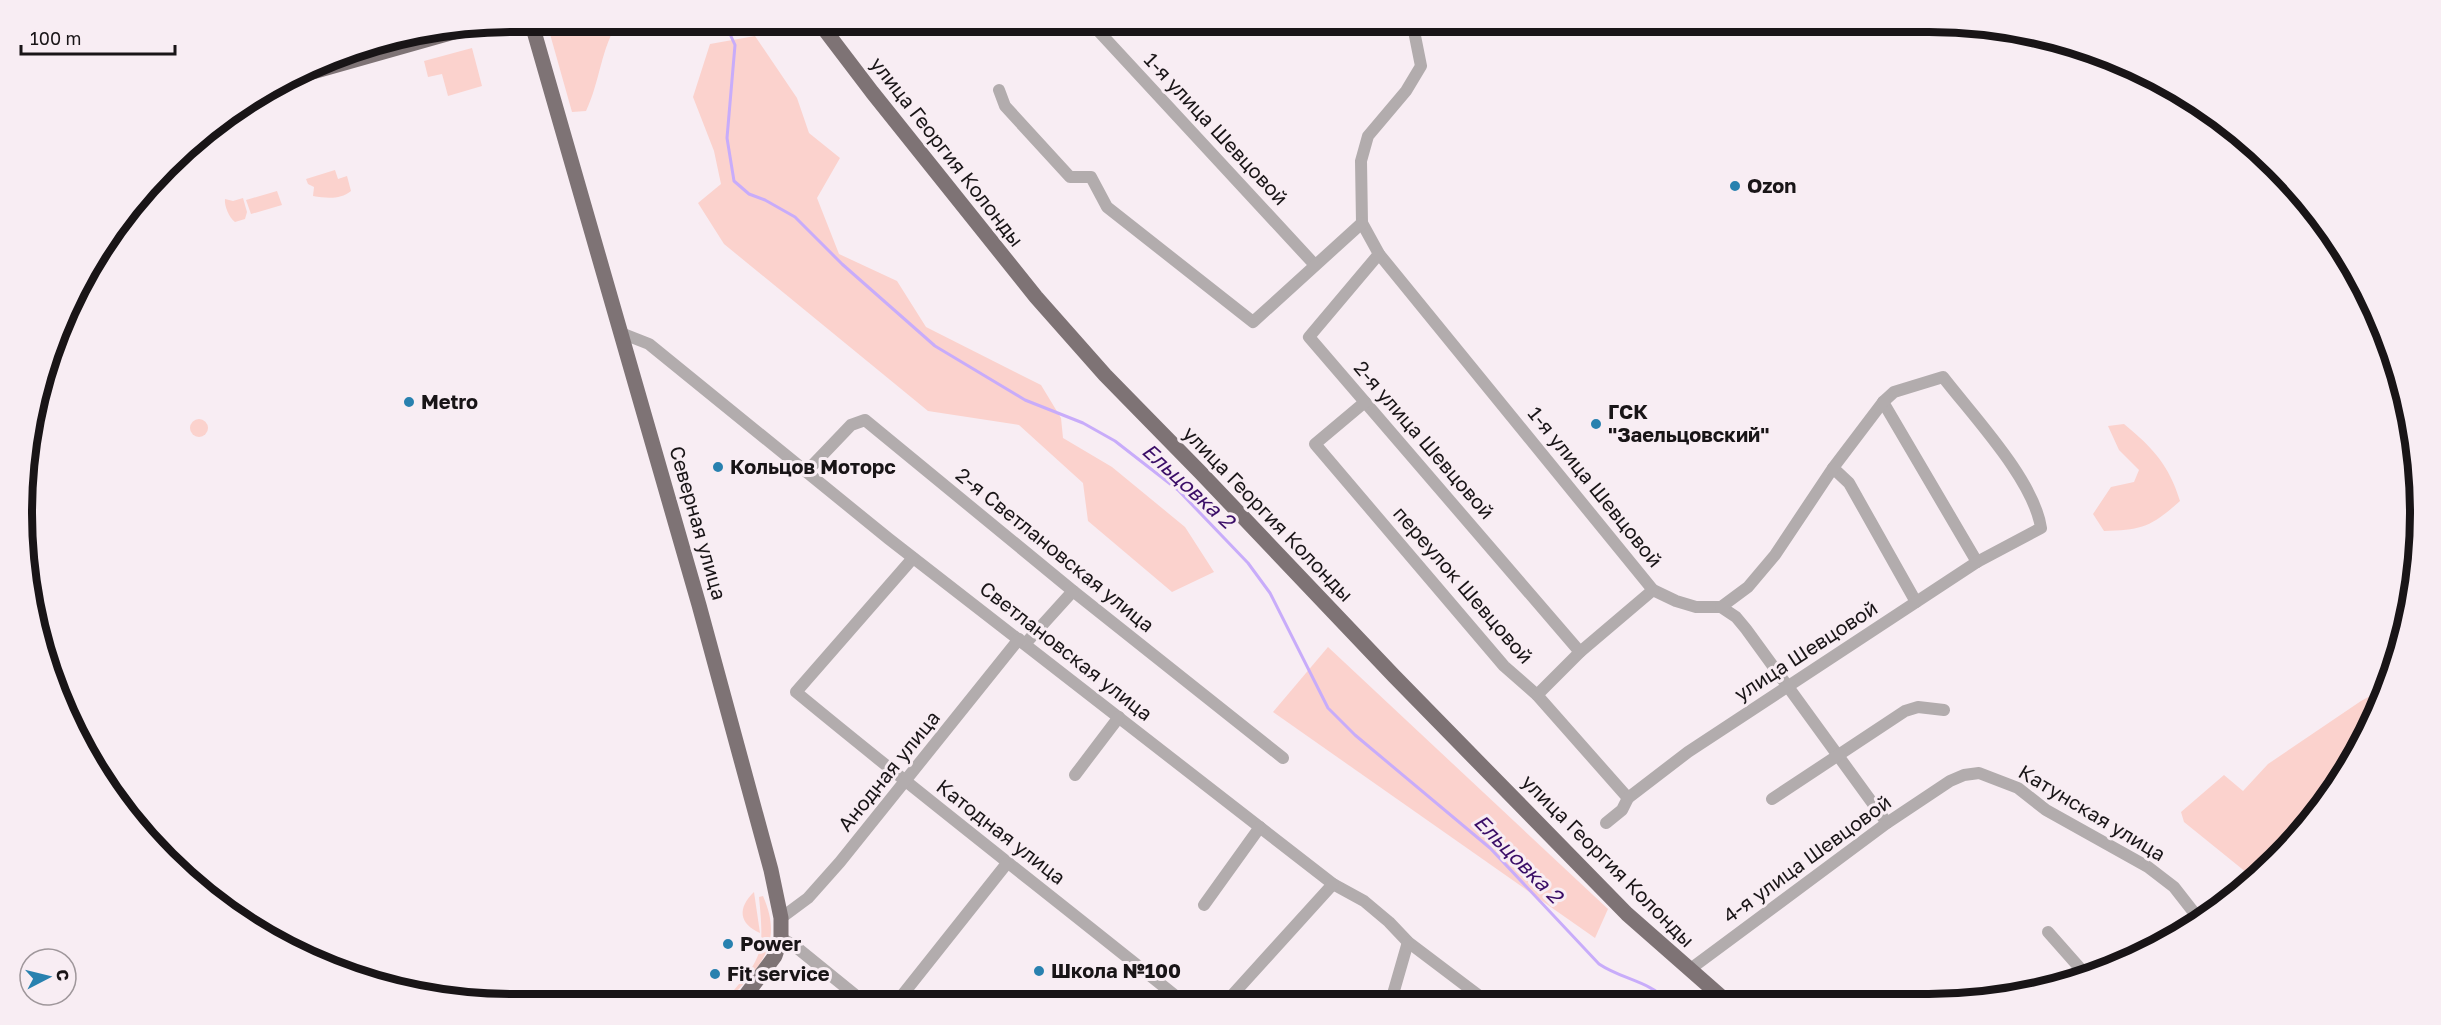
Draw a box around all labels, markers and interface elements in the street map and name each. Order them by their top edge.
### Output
scale bar [21,18,176,56]
text: 100 m [30,27,81,49]
street label: 1-я улица Шевцовой [1140,47,1294,209]
street label: улица Георгия Колонды [866,52,1029,251]
place label: Ozon [1747,173,1796,197]
marker: Ozon [1728,179,1742,193]
street label: 2-я улица Шевцовой [1350,355,1500,523]
place label: Metro [421,389,478,413]
marker: Metro [402,395,416,409]
place label: ГСК "Заельцовский" [1608,399,1770,446]
street label: 1-я улица Шевцовой [1524,401,1668,571]
marker: ГСК "Заельцовский" [1589,417,1603,431]
street label: улица Георгия Колонды [1179,421,1359,606]
water label: Ельцовка 2 [1137,437,1241,535]
street label: Северная улица [666,443,732,602]
place label: Кольцов Моторс [730,454,896,478]
marker: Кольцов Моторс [711,460,725,474]
street label: 2-я Светлановская улица [952,462,1160,637]
street label: переулок Шевцовой [1389,501,1539,668]
street label: Светлановская улица [976,575,1158,725]
street label: улица Шевцовой [1729,595,1882,705]
street label: Анодная улица [832,705,944,835]
street label: Катунская улица [2015,759,2170,865]
street label: улица Георгия Колонды [1517,769,1700,952]
street label: Катодная улица [932,773,1071,889]
street label: 4-я улица Шевцовой [1718,789,1895,927]
water label: Ельцовка 2 [1469,808,1570,909]
place label: Power [740,931,801,955]
marker: Power [721,937,735,951]
north arrow [18,947,78,1007]
place label: Школа №100 [1051,958,1181,982]
place label: Fit service [727,961,830,985]
marker: Школа №100 [1032,964,1046,978]
marker: Fit service [708,967,722,981]
text: С [52,968,74,982]

